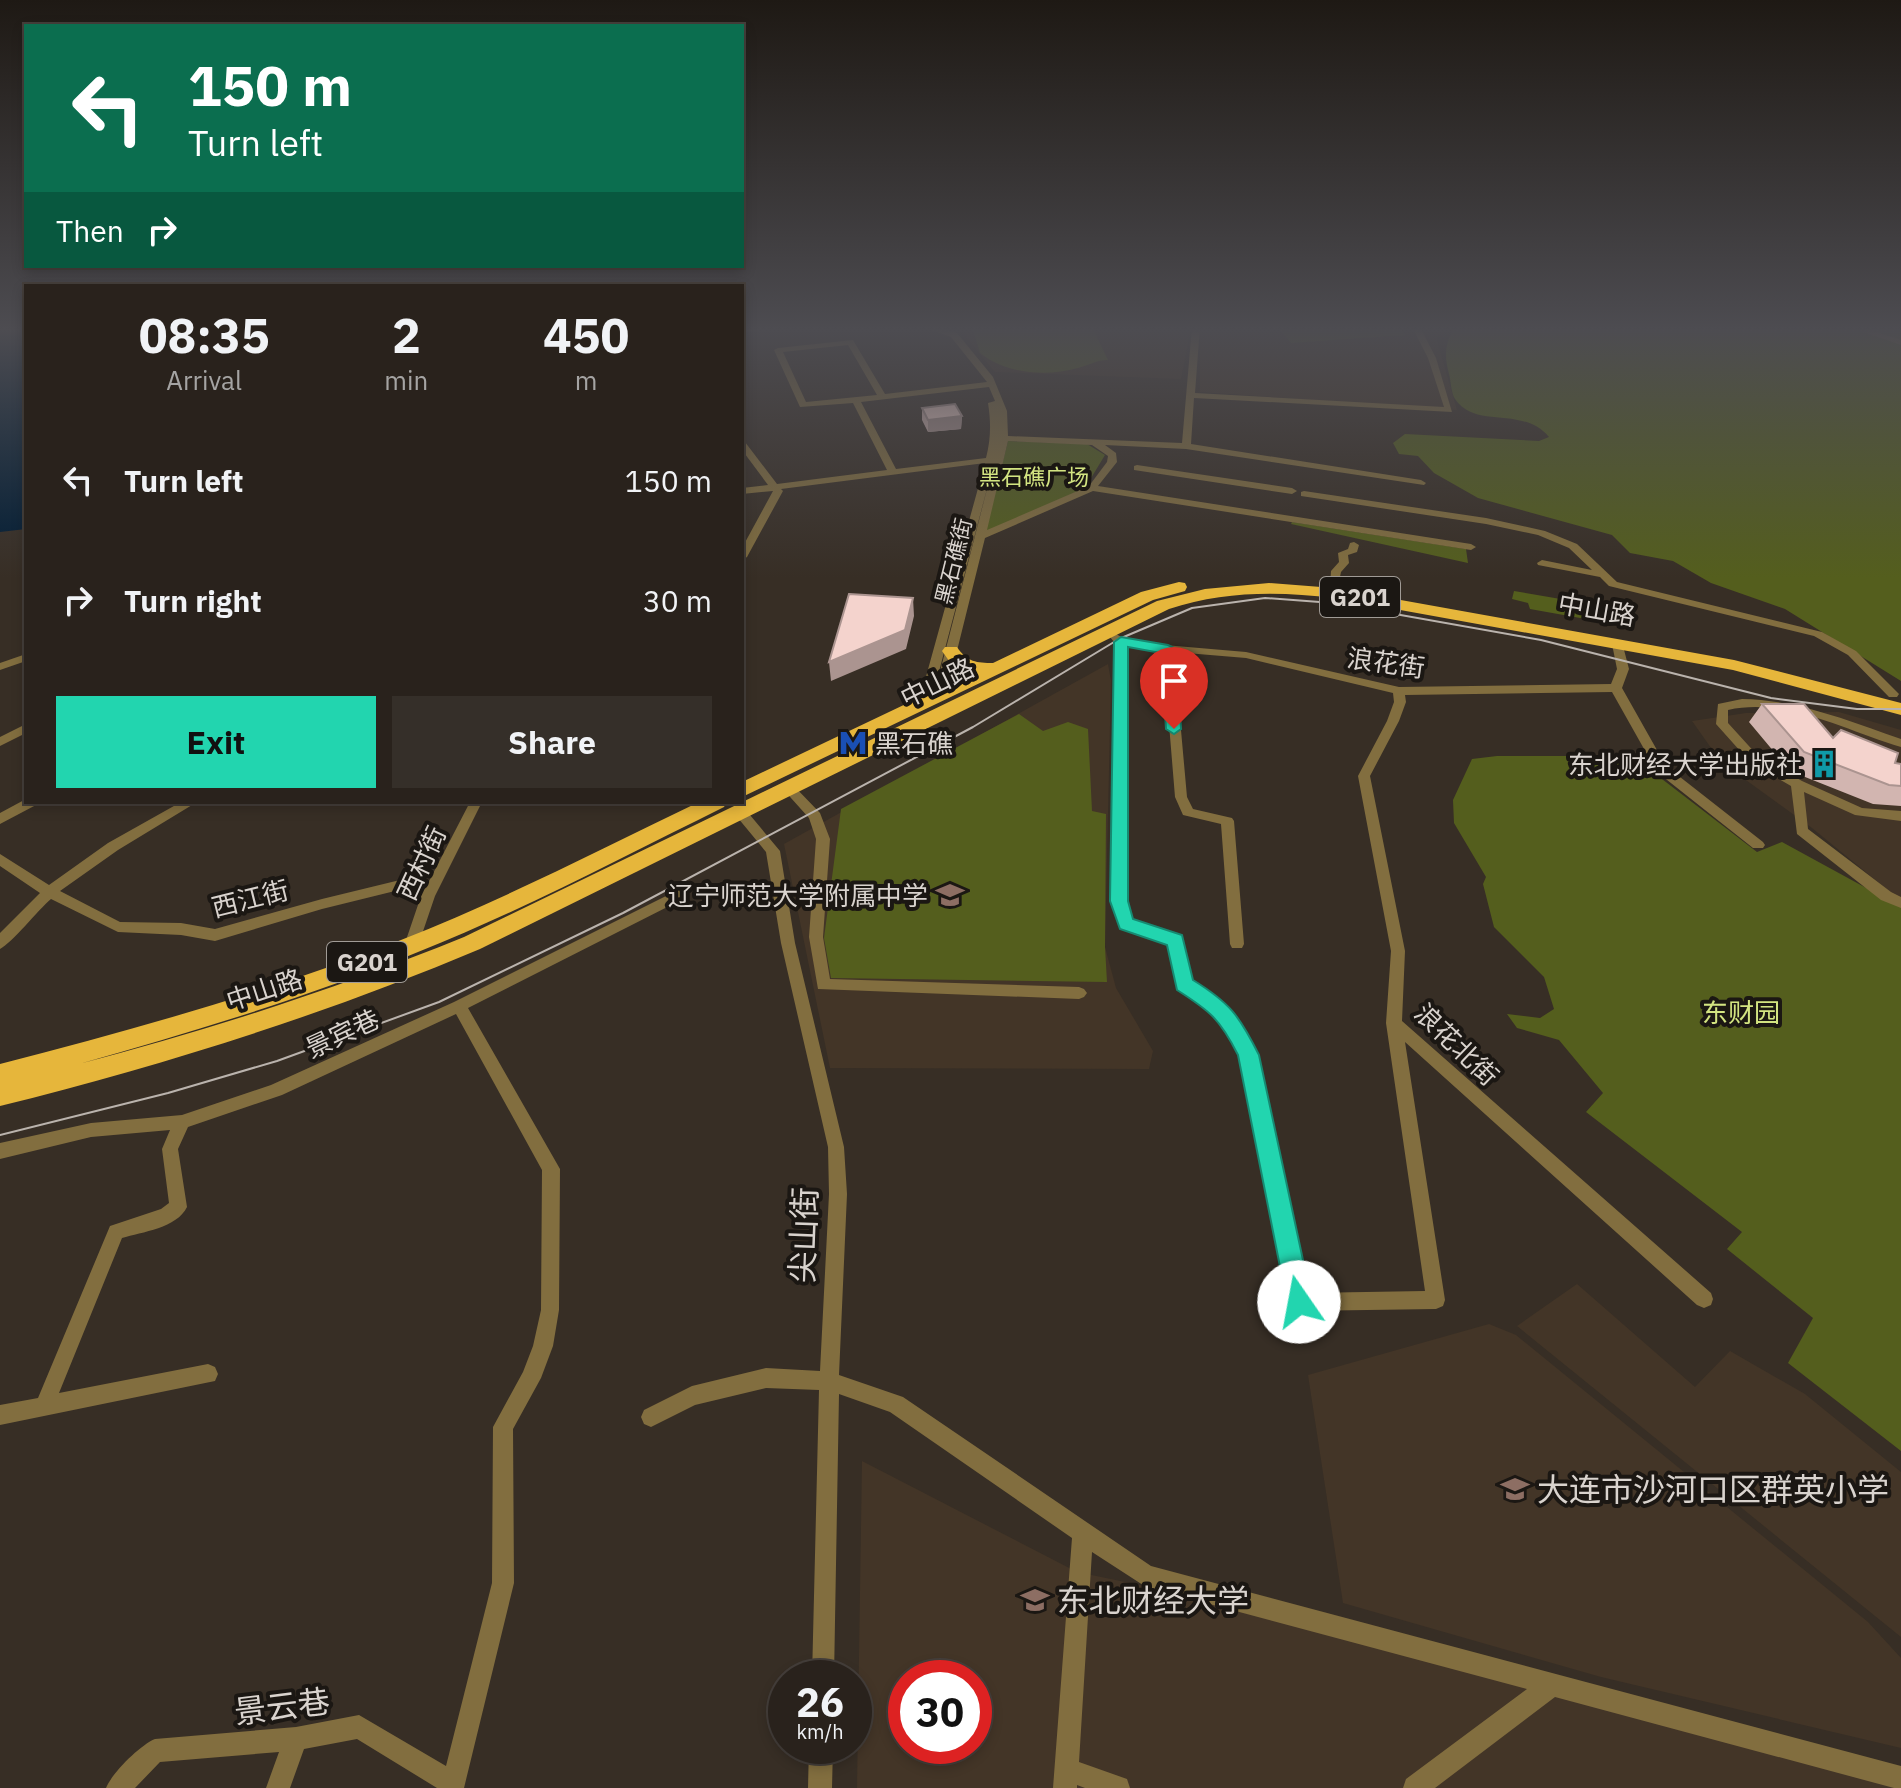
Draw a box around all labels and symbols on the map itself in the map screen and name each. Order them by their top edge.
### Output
park label: 黑石礁广场 [979,462,1089,491]
street label: 黑石礁街 [928,515,978,607]
road number: G201 [1320,577,1400,617]
street label: 中山路 [1556,585,1638,633]
street label: 浪花街 [1345,640,1427,684]
pin [1140,647,1208,729]
street label: 中山路 [894,650,980,714]
place label: 黑石礁 [875,726,953,760]
metro station icon: 黑石礁 [838,728,868,758]
place label: 东北财经大学出版社 [1568,747,1802,781]
building icon: 东北财经大学出版社 [1809,749,1839,779]
street label: 西村街 [389,820,453,906]
street label: 西江街 [208,872,292,924]
place label: 辽宁师范大学附属中学 [668,878,928,912]
school or university icon: 辽宁师范大学附属中学 [935,880,965,910]
road number: G201 [327,942,407,982]
street label: 中山路 [222,961,306,1017]
park label: 东财园 [1702,995,1780,1029]
street label: 浪花北街 [1408,996,1506,1092]
street label: 景宾巷 [299,1001,385,1065]
street label: 尖山街 [780,1186,826,1284]
position arrow [1257,1260,1341,1344]
place label: 大连市沙河口区群英小学 [1537,1468,1889,1510]
school or university icon: 大连市沙河口区群英小学 [1500,1474,1530,1504]
place label: 东北财经大学 [1057,1579,1249,1621]
school or university icon: 东北财经大学 [1020,1585,1050,1615]
speed limit sign: 30 [888,1660,992,1764]
street label: 景云巷 [232,1679,332,1733]

